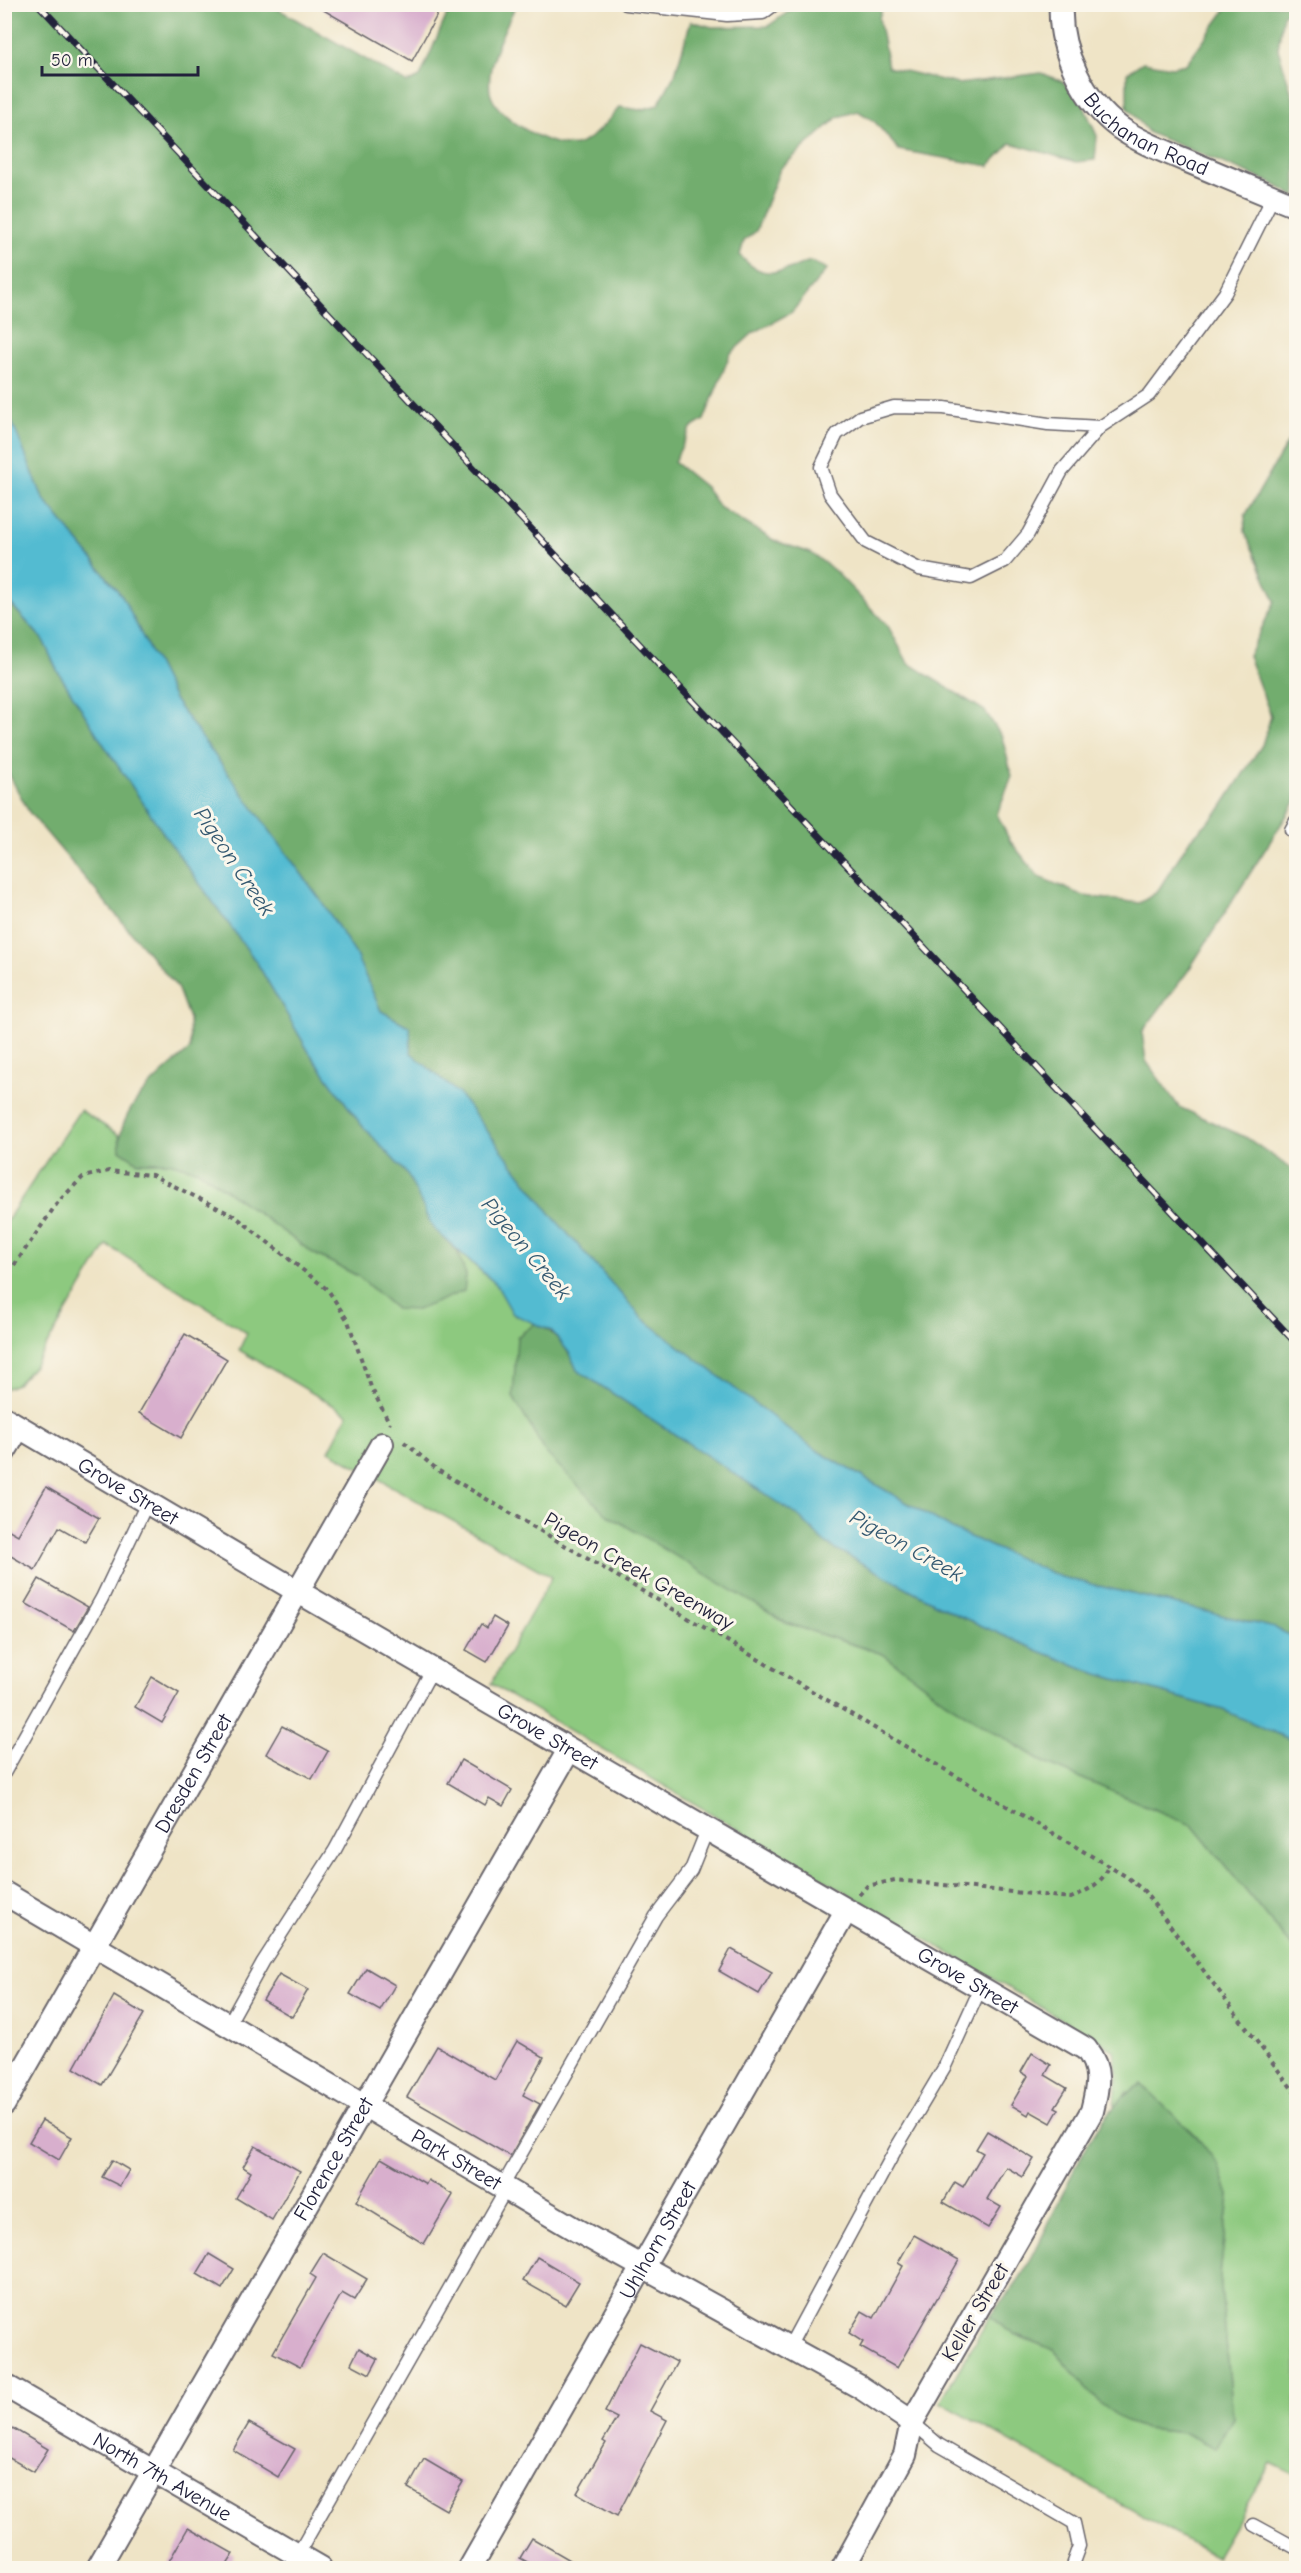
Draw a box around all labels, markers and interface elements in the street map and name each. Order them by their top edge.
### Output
scale bar [42,39,198,77]
text: 50 m [51,50,93,71]
street label: Buchanan Road [1079,88,1212,180]
water label: Pigeon Creek [188,802,280,921]
water label: Pigeon Creek [476,1192,577,1305]
street label: Grove Street [73,1452,183,1531]
water label: Pigeon Creek [845,1504,968,1588]
street label: Pigeon Creek Greenway [540,1507,739,1635]
street label: Grove Street [493,1698,603,1776]
street label: Dresden Street [150,1709,237,1837]
street label: Grove Street [913,1942,1023,2020]
street label: Florence Street [289,2092,379,2225]
street label: Park Street [407,2124,506,2196]
street label: Uhlhorn Street [614,2176,702,2303]
street label: Keller Street [936,2258,1014,2365]
street label: North 7th Avenue [89,2427,236,2526]

